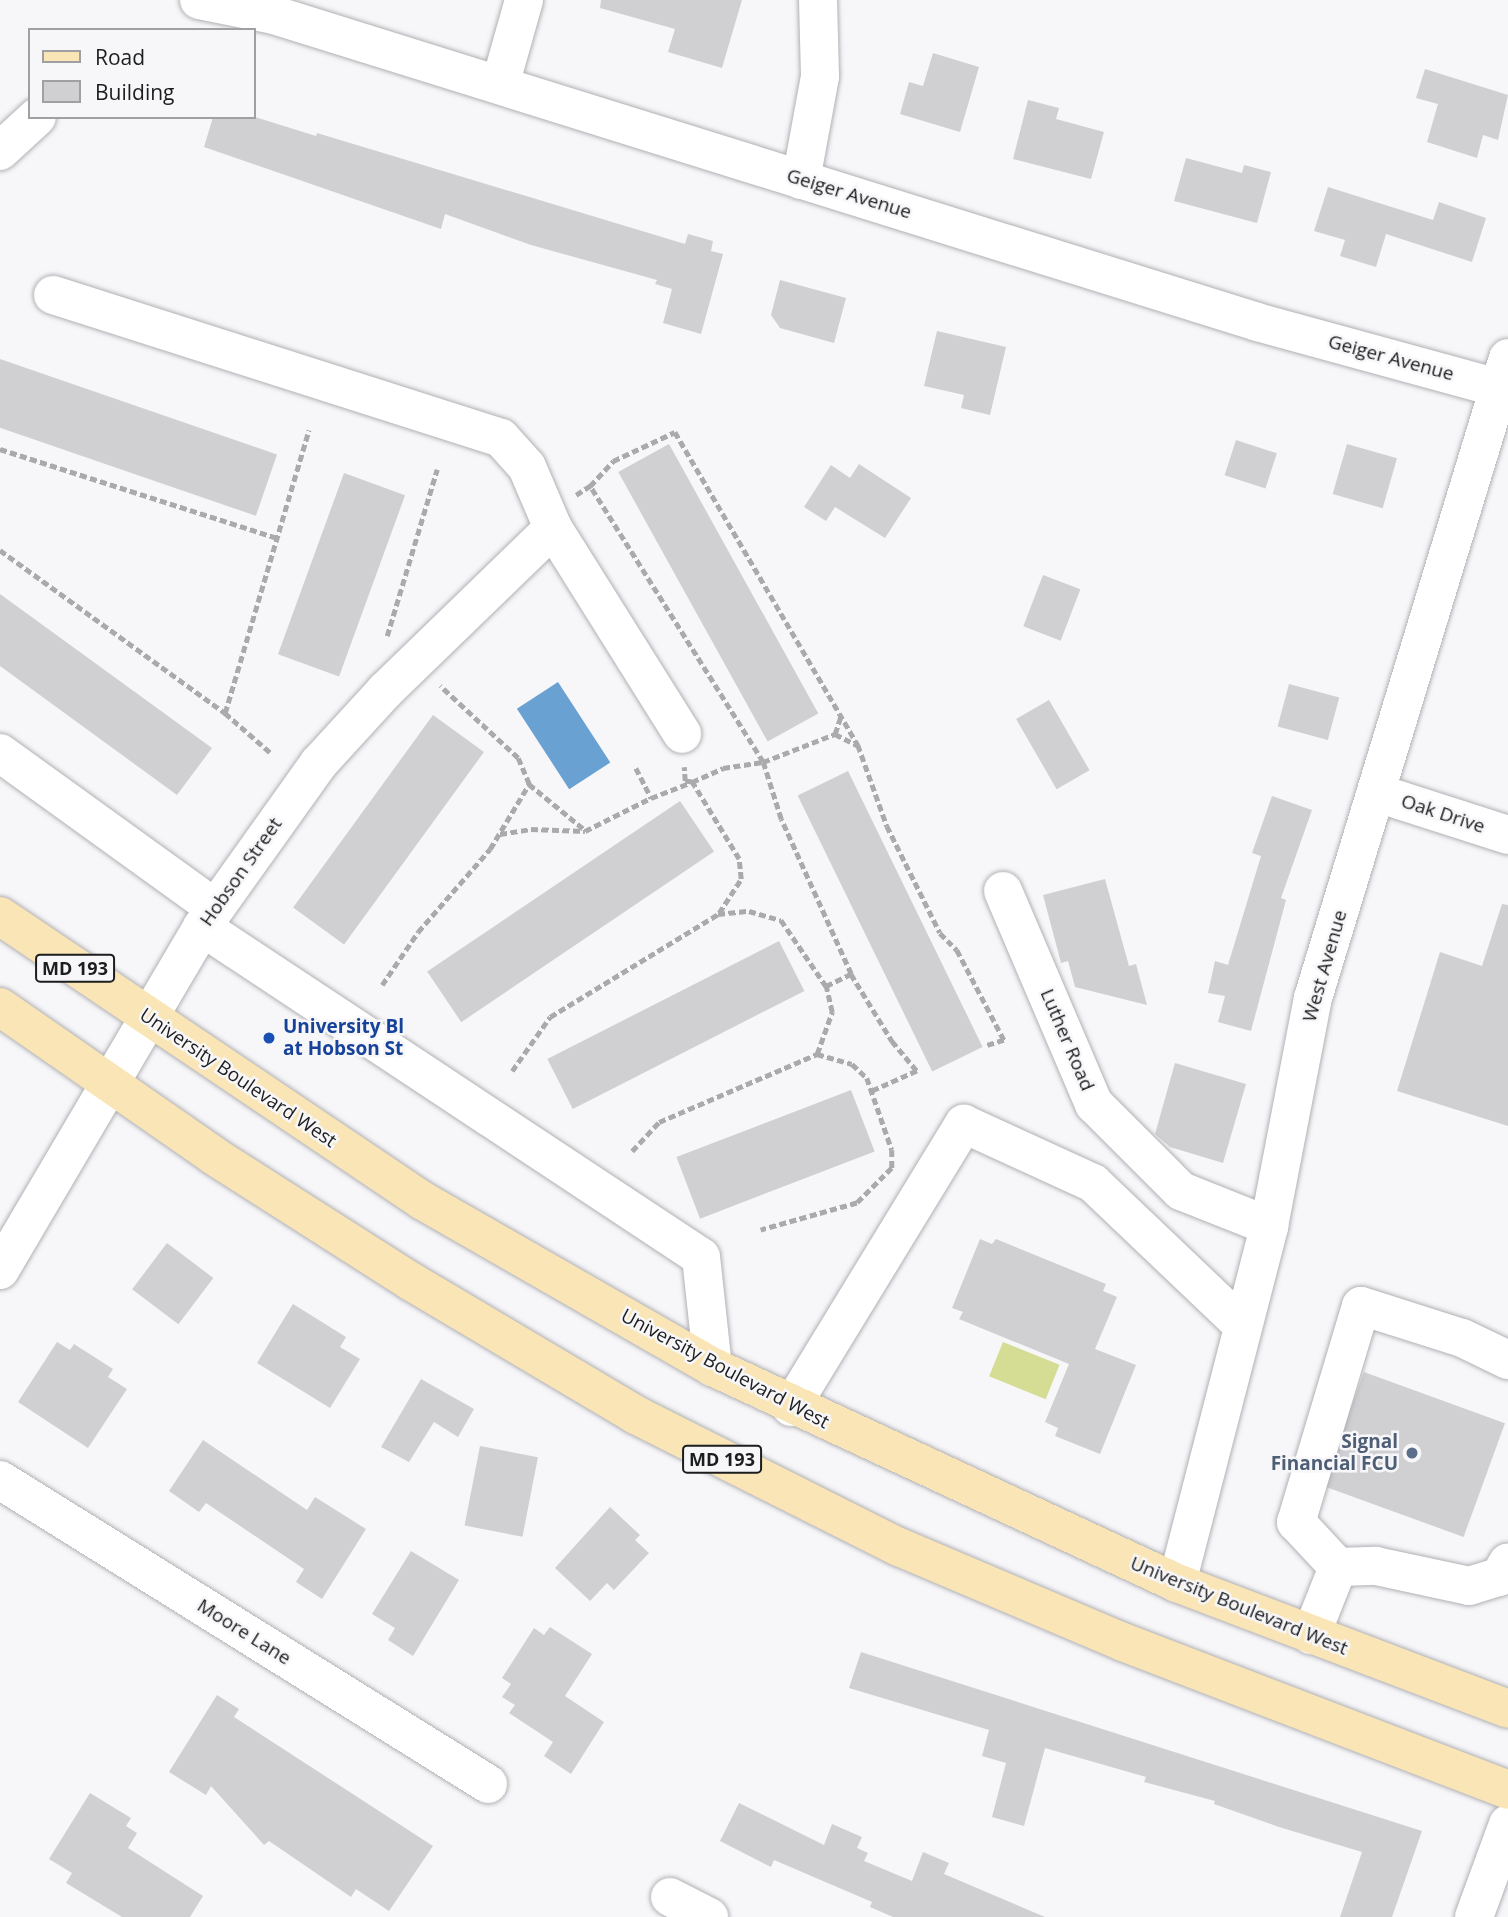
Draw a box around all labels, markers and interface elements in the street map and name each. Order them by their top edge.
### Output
legend [28,28,256,119]
text: Road [95,43,145,71]
text: Building [95,78,174,106]
street label: Geiger Avenue [784,164,914,224]
street label: Geiger Avenue [1326,330,1456,386]
street label: Oak Drive [1398,790,1488,838]
street label: Hobson Street [195,813,287,931]
street label: West Avenue [1298,908,1352,1024]
road number: MD 193 [35,953,115,982]
street label: Luther Road [1035,986,1099,1094]
street label: University Boulevard West [135,1004,341,1152]
place label: University Bl at Hobson St [283,1016,404,1060]
marker: University Bl at Hobson St [261,1030,277,1046]
street label: University Boulevard West [617,1304,833,1434]
place label: Signal Financial FCU [1271,1431,1398,1475]
road number: MD 193 [682,1444,762,1474]
marker: Signal Financial FCU [1404,1445,1420,1461]
street label: University Boulevard West [1127,1552,1351,1660]
street label: Moore Lane [193,1594,295,1670]

